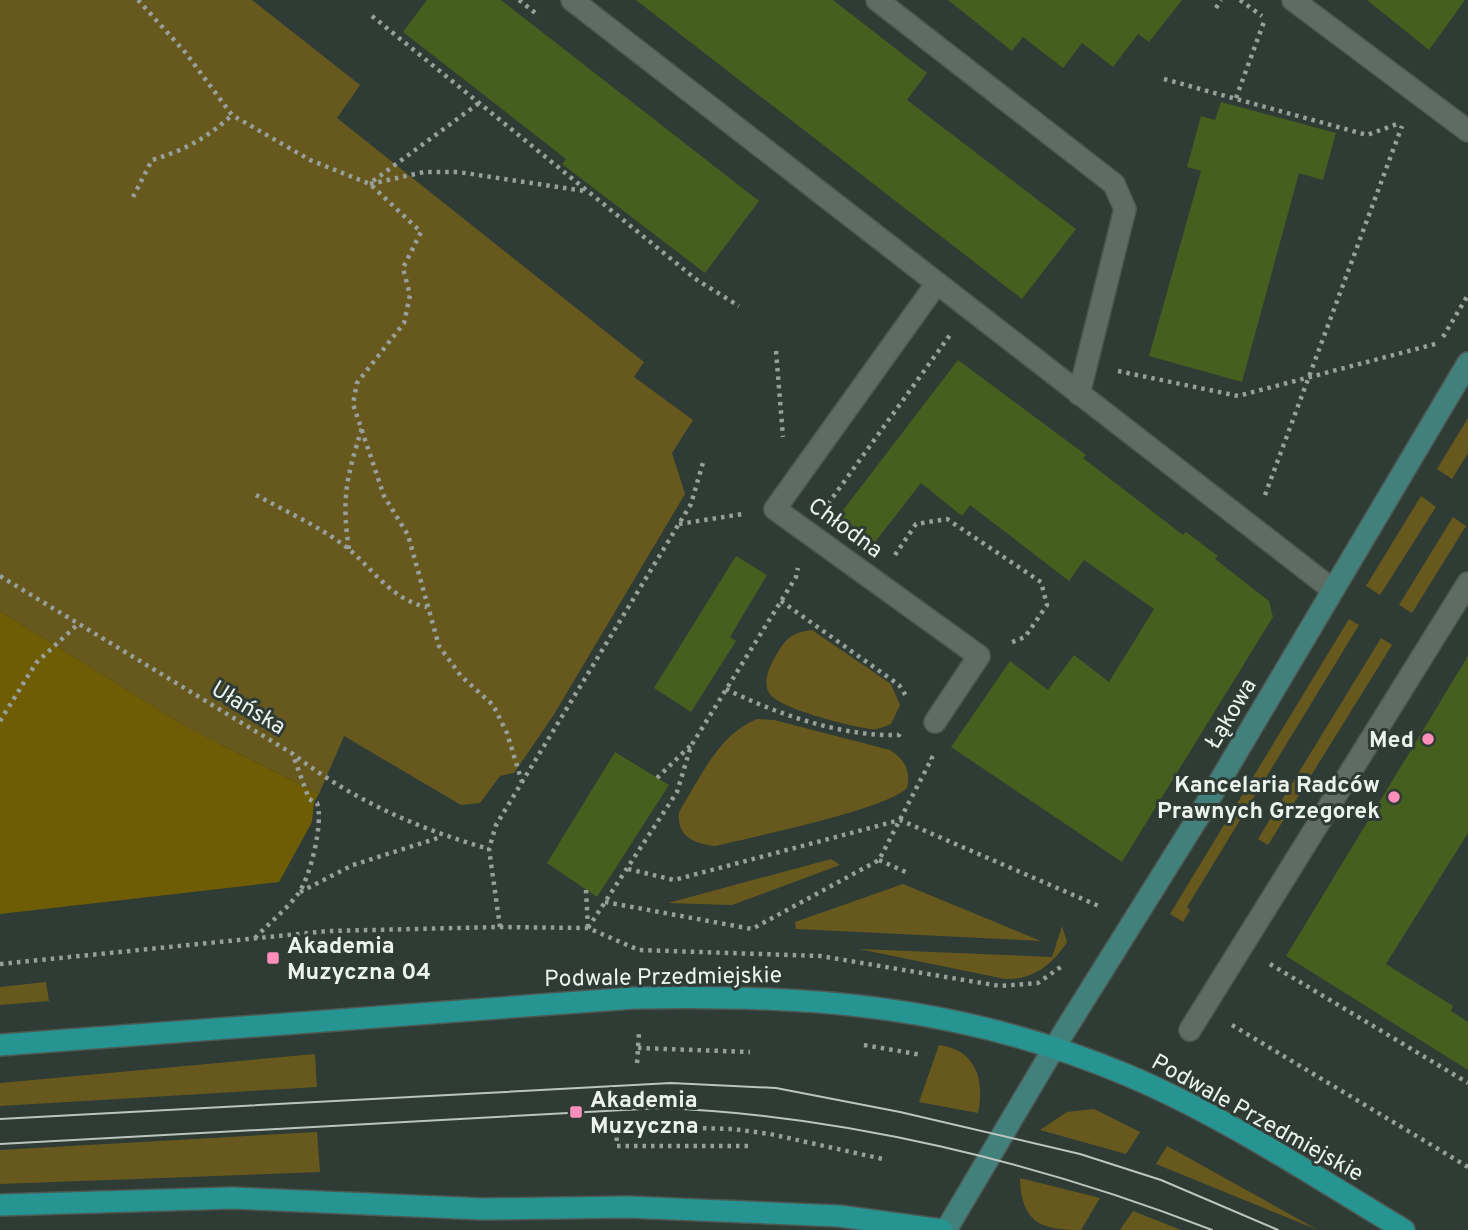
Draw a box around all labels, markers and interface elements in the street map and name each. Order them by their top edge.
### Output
street label: Chłodna [802,492,888,566]
street label: Łąkowa [1200,674,1265,755]
street label: Ułańska [205,676,290,743]
place label: Med [1369,727,1414,756]
marker: Med [1420,731,1436,747]
place label: Kancelaria Radców Prawnych Grzegorek [1157,772,1380,827]
marker: Kancelaria Radców Prawnych Grzegorek [1386,789,1402,805]
place label: Akademia Muzyczna 04 [287,933,431,988]
marker: Akademia Muzyczna 04 [265,950,281,966]
street label: Podwale Przedmiejskie [544,962,782,995]
street label: Podwale Przedmiejskie [1146,1049,1368,1190]
place label: Akademia Muzyczna [590,1087,699,1142]
marker: Akademia Muzyczna [568,1104,584,1120]

